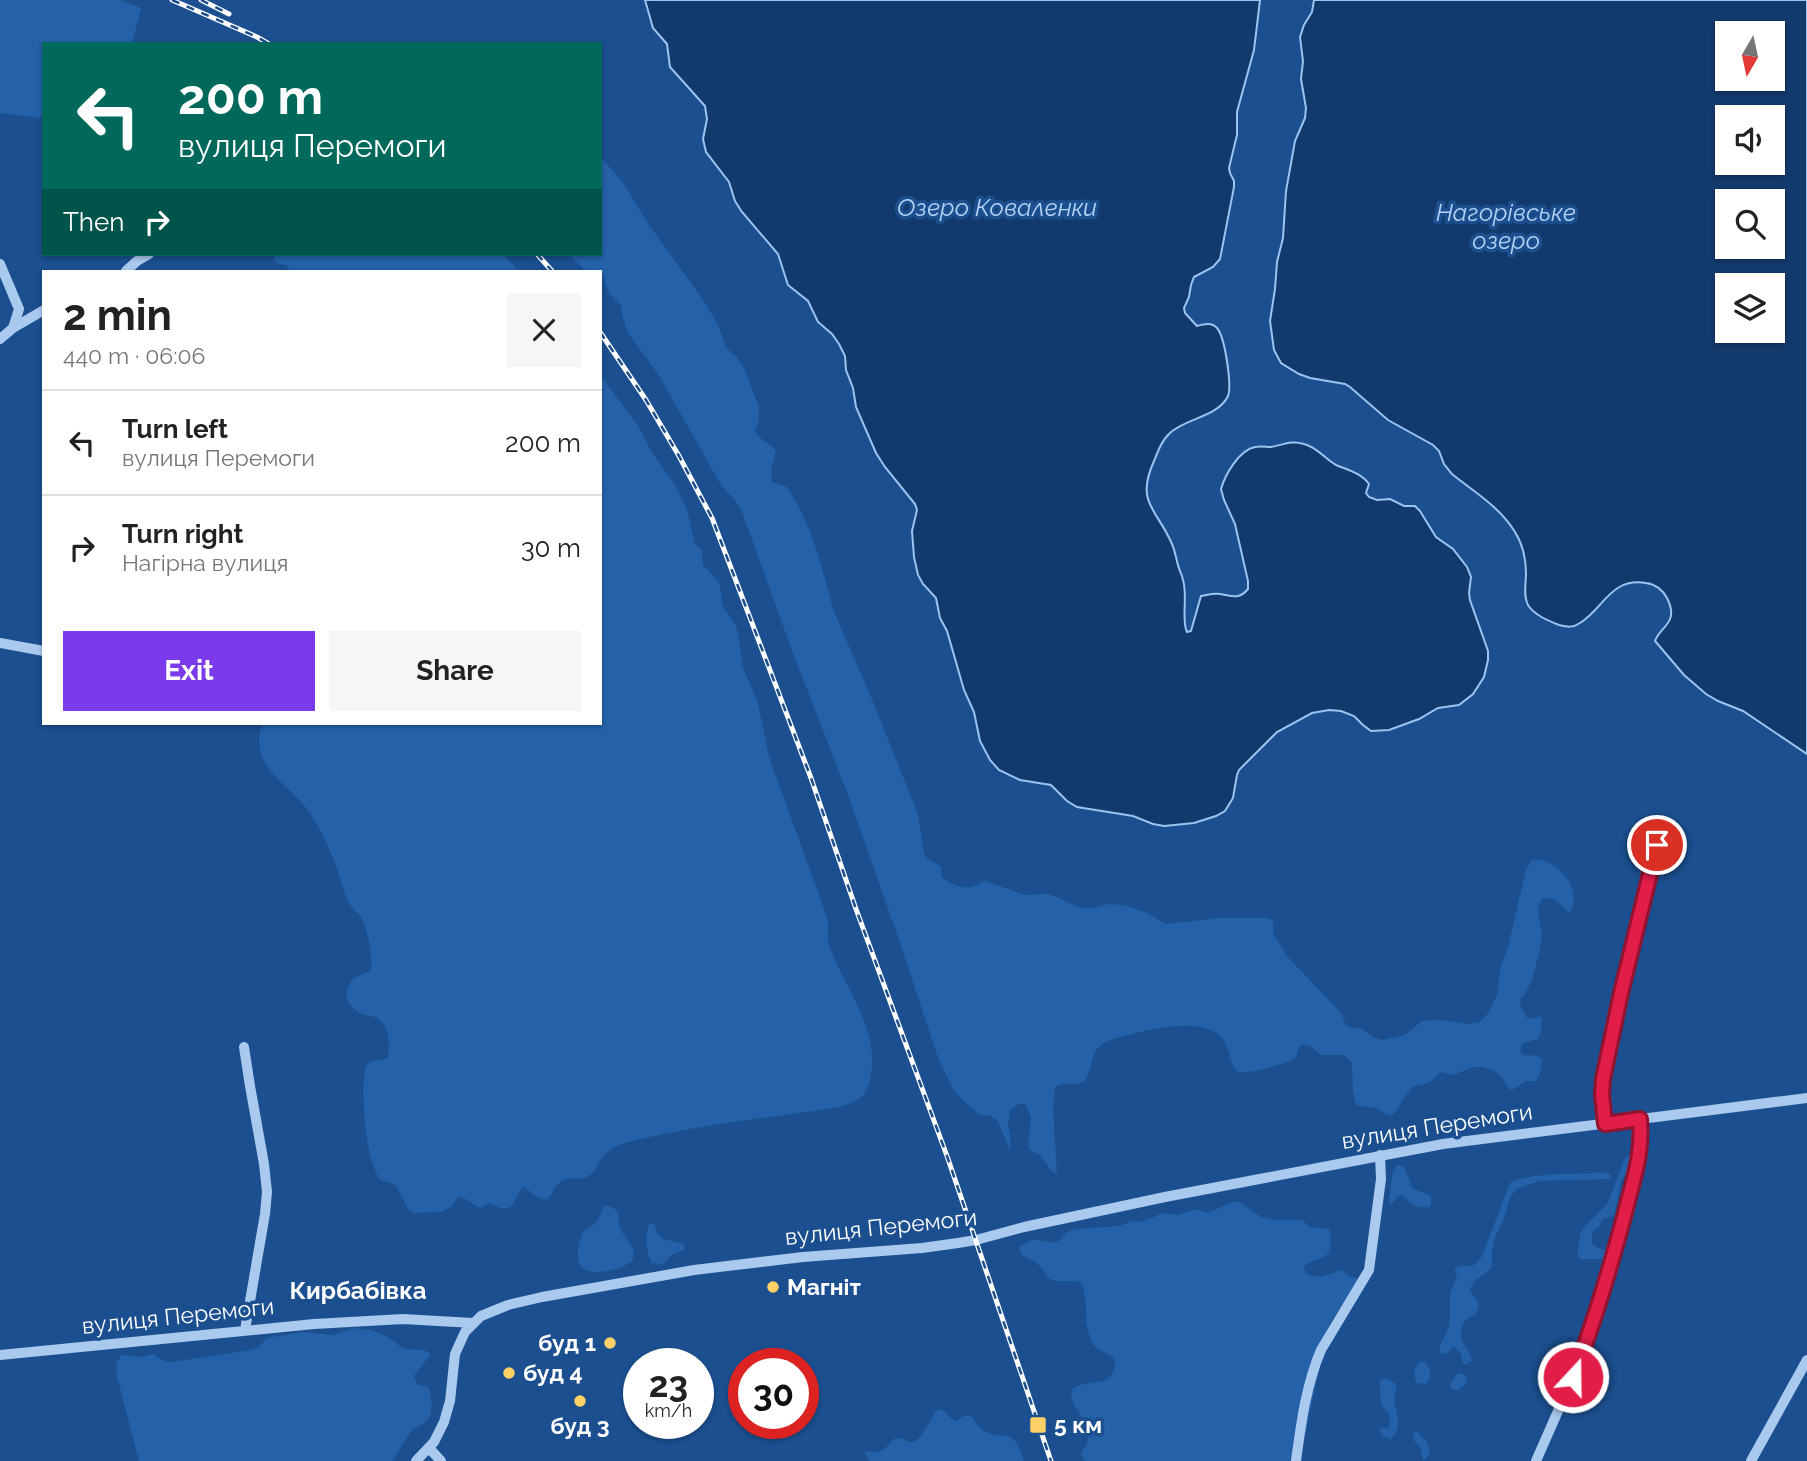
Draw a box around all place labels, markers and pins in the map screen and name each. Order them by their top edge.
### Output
pin [1627,815,1687,875]
place label: Магніт [787,1273,861,1300]
marker: Магніт [765,1279,781,1295]
place label: буд 1 [538,1329,596,1356]
marker: буд 1 [602,1335,618,1351]
place label: буд 4 [523,1359,583,1386]
marker: буд 4 [501,1365,517,1381]
marker: буд 3 [572,1393,588,1409]
place label: 5 км [1054,1411,1102,1438]
place label: буд 3 [550,1412,610,1439]
marker: 5 км [1028,1415,1048,1435]

